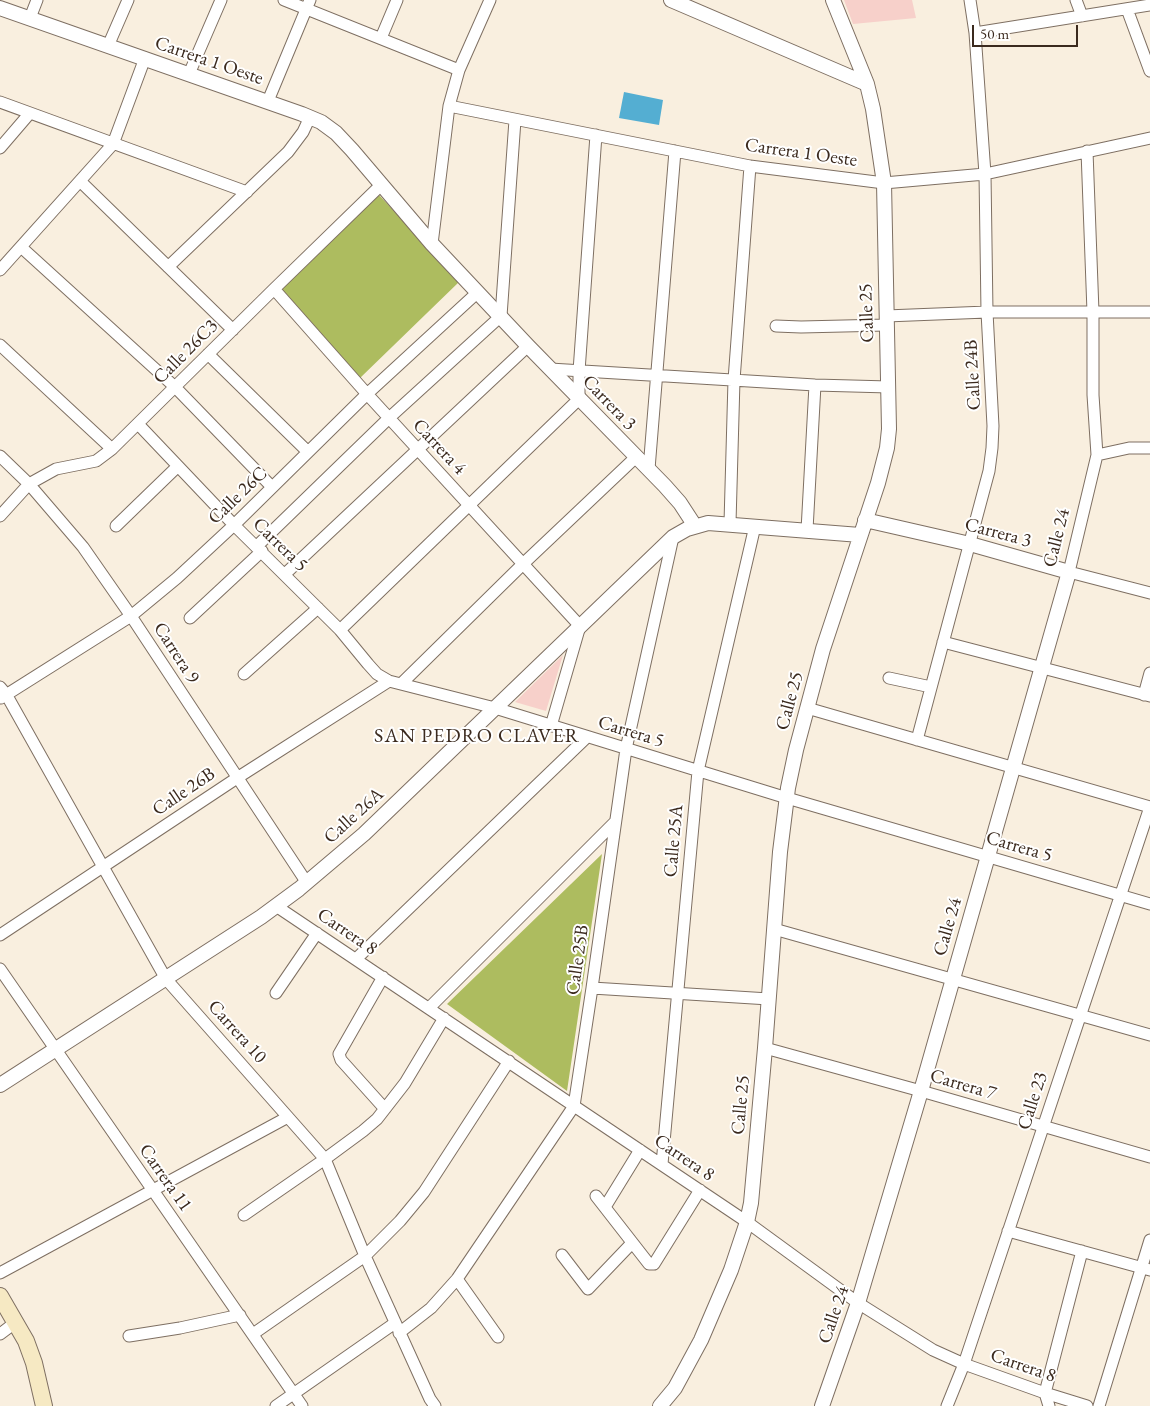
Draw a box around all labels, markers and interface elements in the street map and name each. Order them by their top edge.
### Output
scale bar [975,15,1081,47]
text: 50 m [980,24,1009,43]
street label: Carrera 1 Oeste [152,32,266,90]
street label: Carrera 1 Oeste [743,134,859,172]
street label: Calle 25 [855,283,879,343]
street label: Calle 26C3 [149,315,223,389]
street label: Calle 24B [960,339,986,411]
street label: Carrera 3 [577,371,641,435]
street label: Carrera 4 [407,414,471,480]
street label: Calle 26C [204,462,272,530]
street label: Calle 24 [1039,506,1075,570]
street label: Carrera 5 [248,513,312,577]
street label: Carrera 3 [962,513,1034,553]
street label: Carrera 9 [148,618,204,688]
street label: Calle 25 [771,669,809,733]
street label: Carrera 5 [595,711,667,753]
district label: SAN PEDRO CLAVER [372,725,582,749]
street label: Calle 26B [148,763,220,821]
street label: Calle 26A [319,783,389,849]
street label: Calle 25A [659,804,689,878]
street label: Carrera 5 [983,827,1055,867]
street label: Calle 24 [929,895,967,959]
street label: Carrera 8 [312,904,382,960]
street label: Calle 25B [562,923,594,997]
street label: Carrera 10 [203,996,271,1068]
street label: Carrera 7 [927,1065,999,1105]
street label: Calle 23 [1013,1069,1053,1133]
street label: Calle 25 [727,1074,755,1136]
street label: Carrera 8 [649,1130,719,1186]
street label: Carrera 11 [134,1140,196,1216]
street label: Calle 24 [814,1283,854,1347]
street label: Carrera 8 [987,1344,1059,1388]

